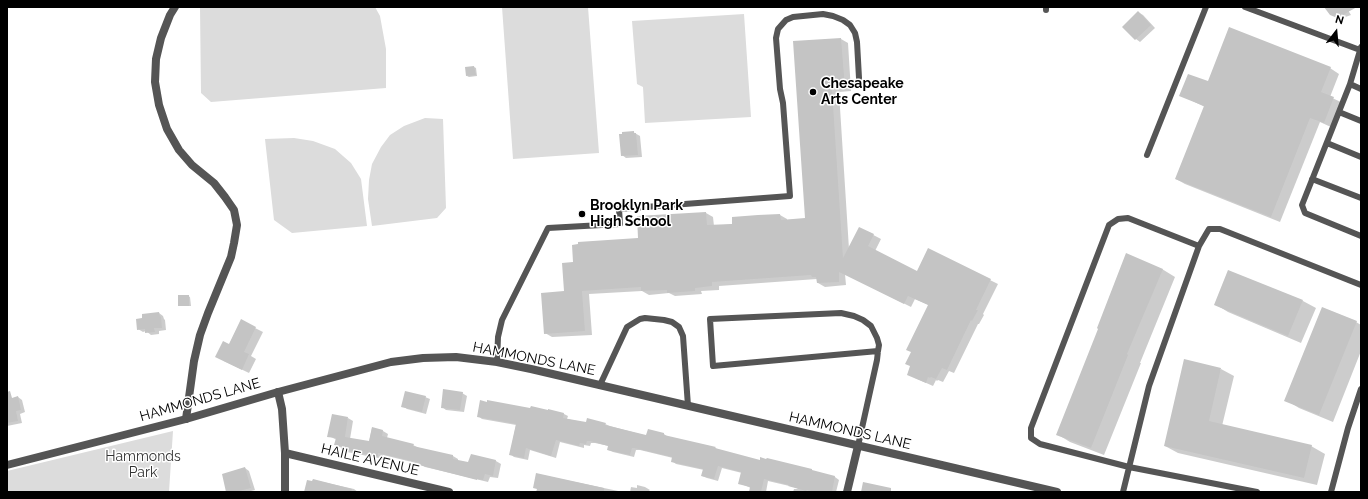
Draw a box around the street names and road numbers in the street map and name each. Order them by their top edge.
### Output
street label: HAMMONDS LANE [471,339,597,379]
street label: HAMMONDS LANE [138,375,262,425]
street label: HAMMONDS LANE [787,409,913,453]
street label: HAILE AVENUE [319,441,421,479]

